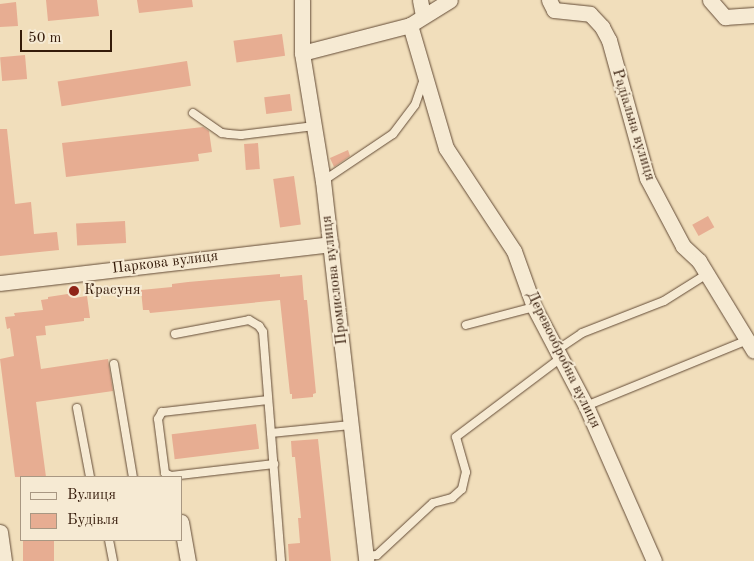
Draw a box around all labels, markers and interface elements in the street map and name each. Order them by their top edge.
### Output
scale bar [22,20,115,52]
text: 50 m [28,31,62,46]
street label: Радіальна вулиця [607,67,659,183]
street label: Промислова вулиця [318,214,352,346]
street label: Паркова вулиця [111,248,219,278]
place label: Красуня [84,282,141,300]
marker: Красуня [68,285,80,297]
street label: Деревообробна вулиця [522,288,604,432]
legend [20,476,182,541]
text: Вулиця [67,488,116,503]
text: Будівля [67,513,119,528]

